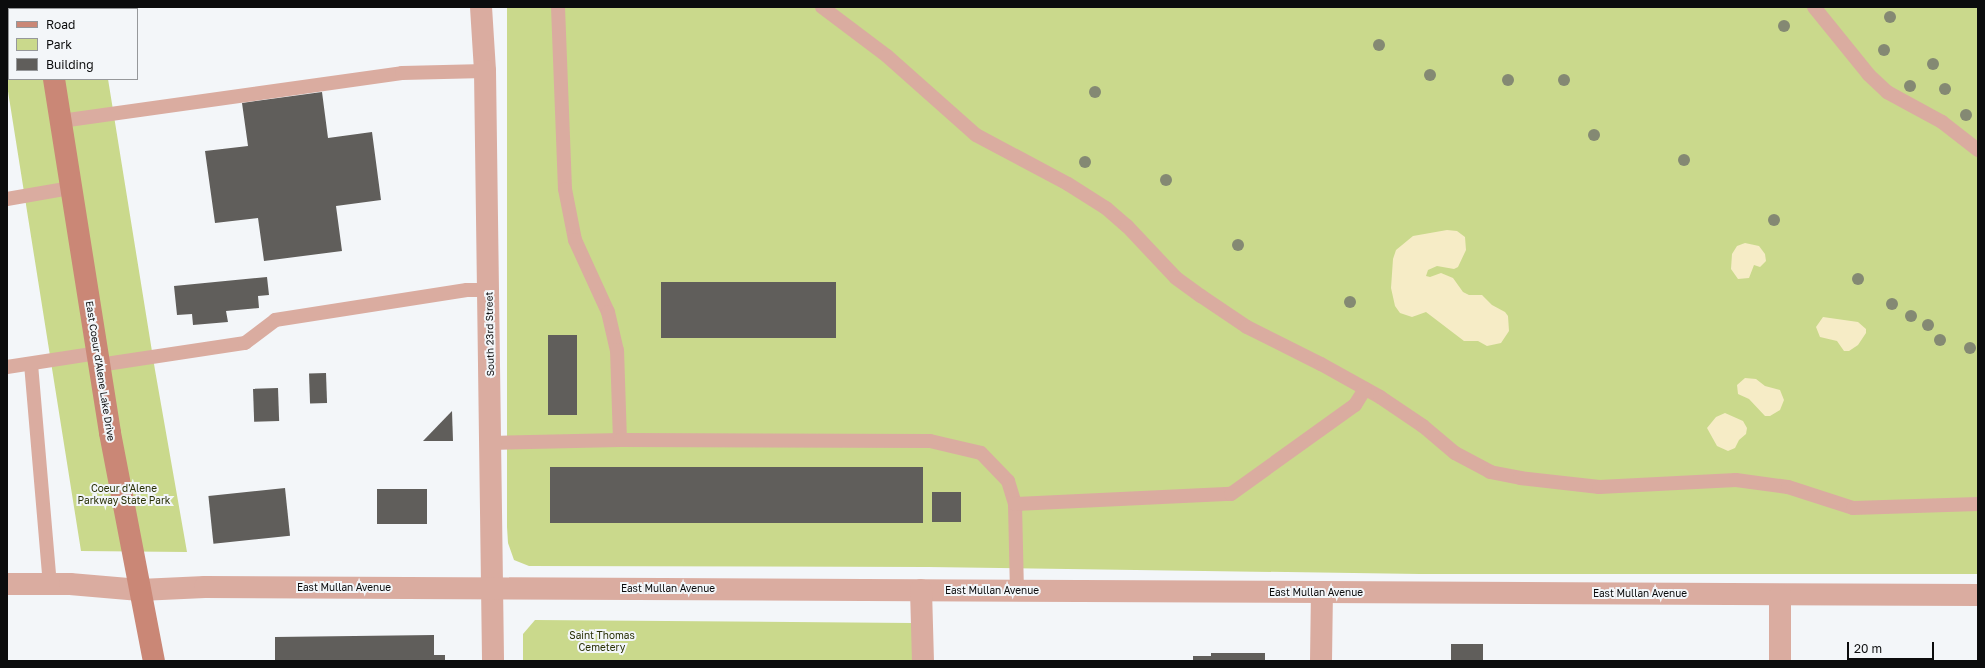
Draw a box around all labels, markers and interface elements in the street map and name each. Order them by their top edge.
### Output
legend [8,8,138,80]
text: Road [46,17,75,32]
text: Park [46,37,72,52]
text: Building [46,57,94,72]
street label: South 23rd Street [483,292,497,376]
street label: East Coeur d'Alene Lake Drive [83,300,117,442]
park label: Coeur d'Alene Parkway State Park [78,482,170,506]
street label: East Mullan Avenue [297,582,391,594]
street label: East Mullan Avenue [621,583,715,595]
street label: East Mullan Avenue [945,585,1039,597]
street label: East Mullan Avenue [1269,587,1363,599]
street label: East Mullan Avenue [1593,588,1687,600]
park label: Saint Thomas Cemetery [569,629,635,652]
scale bar [1849,634,1936,660]
text: 20 m [1854,641,1882,656]

